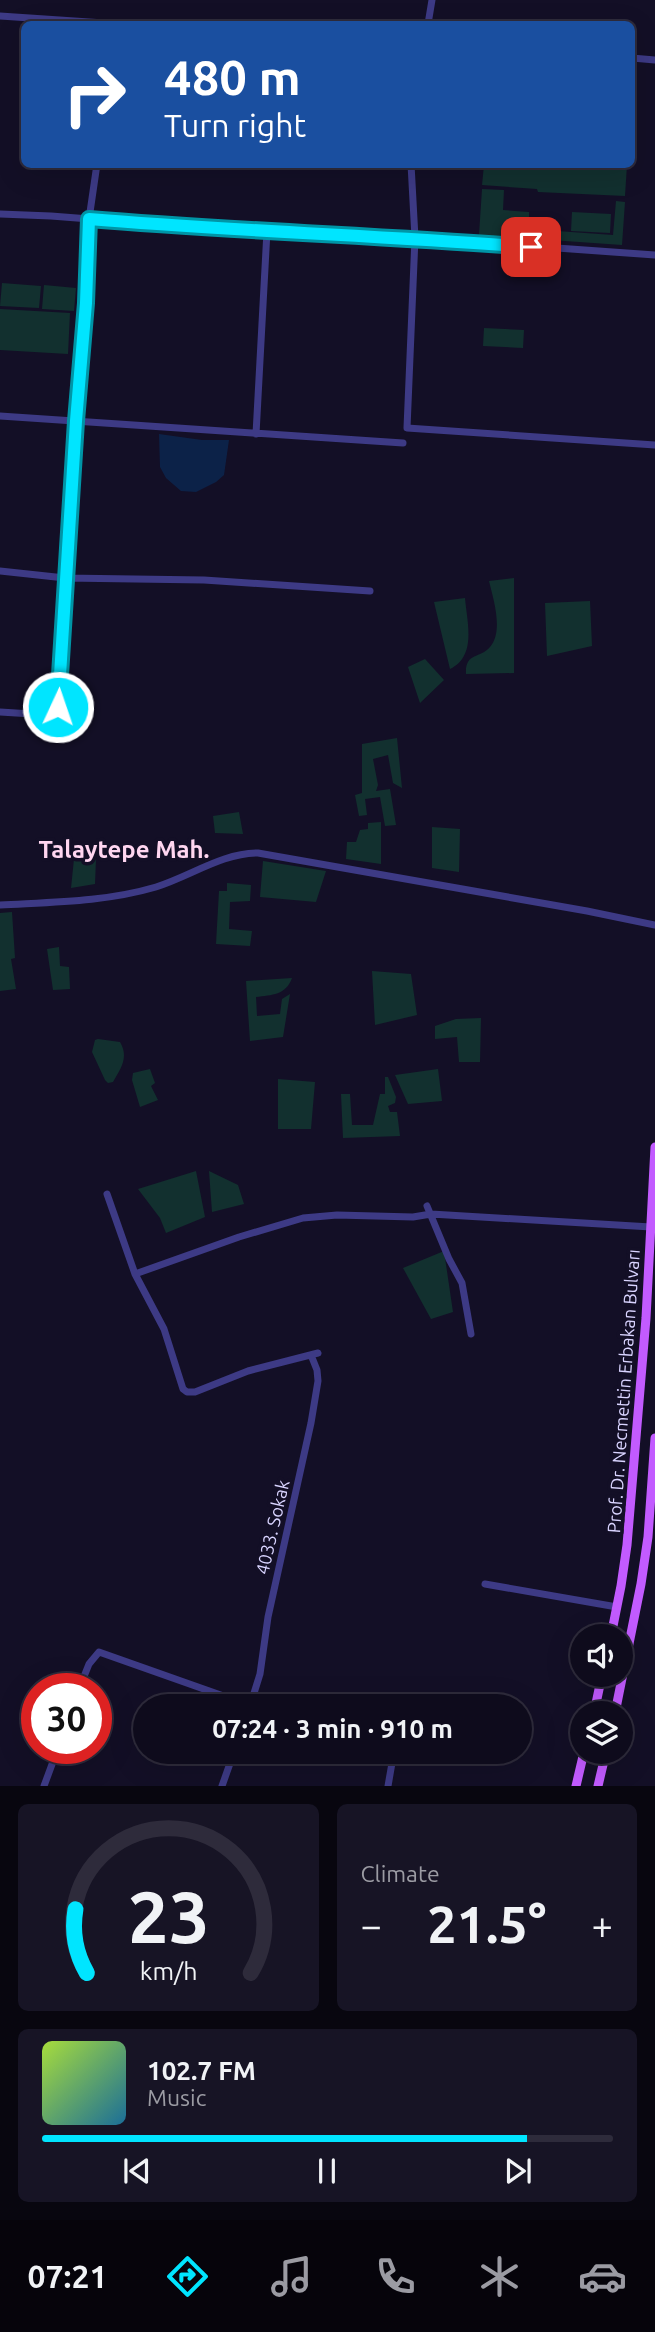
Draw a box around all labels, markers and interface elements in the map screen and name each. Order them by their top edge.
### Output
icon: right [49,49,140,140]
text: 480 m [164,49,301,104]
text: Turn right [164,107,306,143]
pin [501,217,561,277]
icon: arrive [512,228,550,266]
position arrow [21,670,95,744]
district label: Talaytepe Mah. [39,836,209,863]
street label: Prof. Dr. Necmettin Erbakan Bulvarı [603,1248,643,1534]
street label: 4033. Sokak [251,1478,293,1576]
map controls [570,1624,633,1764]
button: sound [570,1624,633,1687]
speed limit sign: 30 [21,1673,112,1764]
button: layers [570,1701,633,1764]
text: 07:24 · 3 min · 910 m [212,1714,453,1743]
text: Climate [361,1861,440,1886]
text: 23 [127,1876,209,1958]
text: 21.5° [427,1895,546,1953]
text: − [361,1904,382,1946]
text: + [592,1904,613,1946]
text: km/h [139,1957,197,1985]
text: 102.7 FM [147,2056,256,2085]
text: Music [147,2085,206,2110]
icon: previous [118,2152,156,2190]
icon: pause [308,2152,346,2190]
icon: next [499,2152,537,2190]
icon: directions [163,2252,212,2301]
icon: music [267,2252,316,2301]
icon: phone [371,2252,420,2301]
icon: climate [475,2252,524,2301]
icon: car [578,2252,627,2301]
text: 07:21 [27,2258,108,2294]

